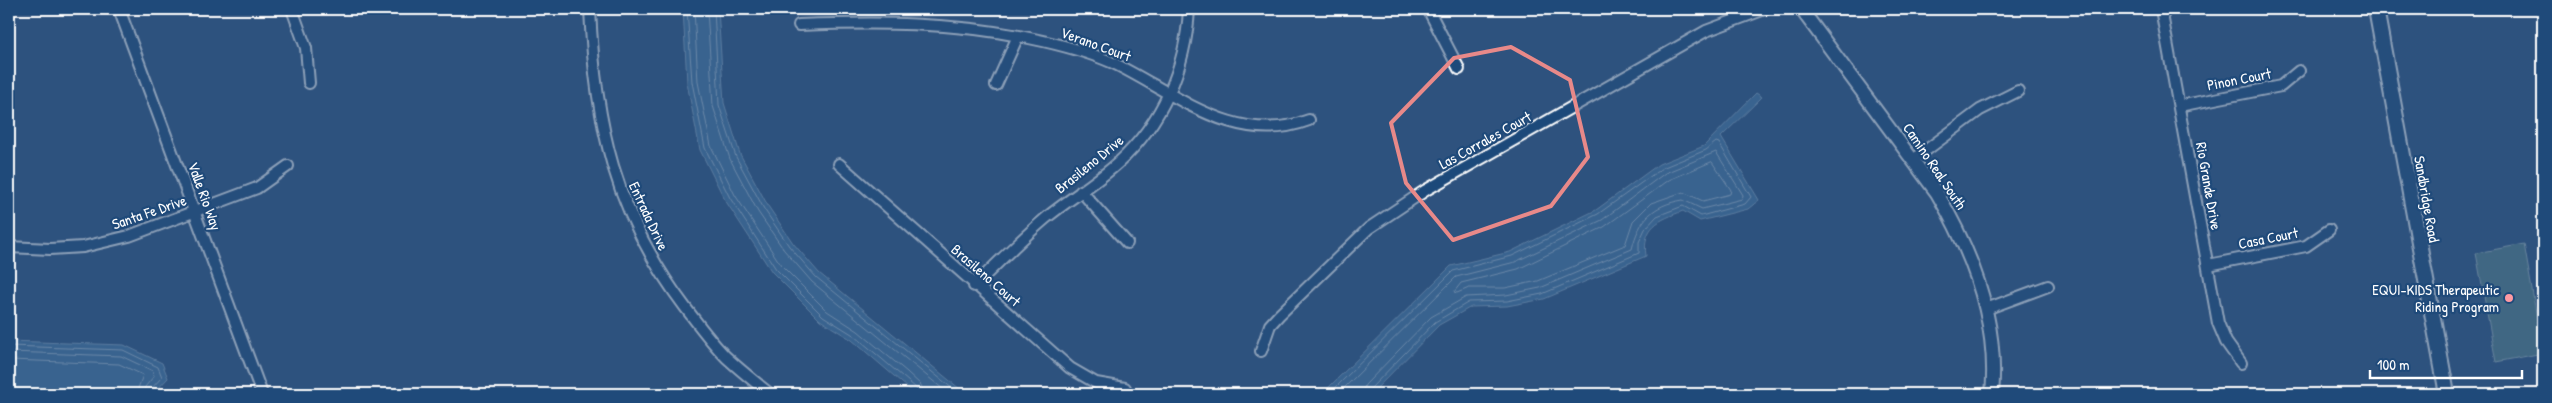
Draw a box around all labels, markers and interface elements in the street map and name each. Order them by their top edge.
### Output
street label: Verano Court [1058,22,1135,67]
street label: Pinon Court [2205,62,2274,95]
street label: Las Corrales Court [1435,106,1536,174]
street label: Camino Real South [1898,118,1972,214]
street label: Brasileno Drive [1050,130,1128,198]
street label: Rio Grande Drive [2191,140,2227,232]
street label: Sandbridge Road [2409,154,2445,244]
street label: Valle Rio Way [183,159,227,233]
street label: Entrada Drive [624,178,674,254]
street label: Santa Fe Drive [109,189,189,235]
street label: Casa Court [2236,222,2300,254]
street label: Brasileno Court [947,239,1026,312]
place label: EQUI-KIDS Therapeutic Riding Program [2372,279,2499,317]
marker: EQUI-KIDS Therapeutic Riding Program [2503,292,2515,304]
scale bar [2370,348,2522,380]
text: 100 m [2377,354,2410,375]

